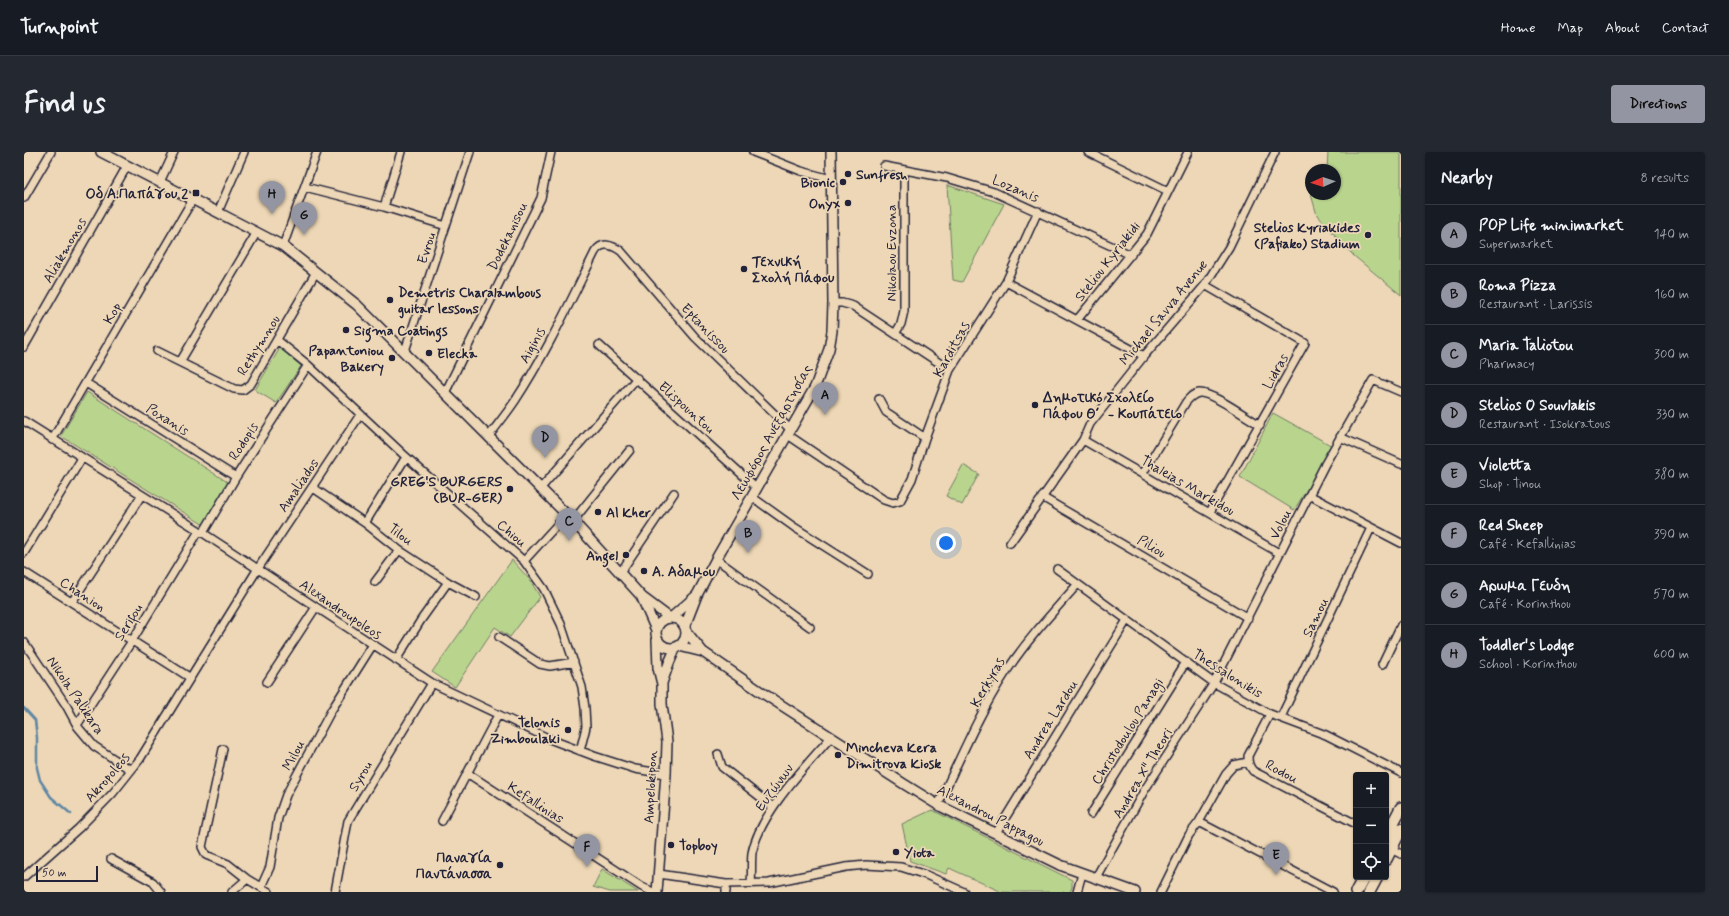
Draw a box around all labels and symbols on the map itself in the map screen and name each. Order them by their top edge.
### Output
north arrow [1305,164,1341,200]
place label: Sunfresh [856,166,908,184]
marker: Sunfresh [843,169,853,179]
street label: Lozanis [989,171,1042,207]
place label: Bionic [801,174,835,192]
marker: Bionic [838,177,848,187]
pin: H [259,181,285,214]
place label: Οδ Α.Παπάγου 2 [86,185,188,203]
marker: Οδ Α.Παπάγου 2 [191,188,201,198]
place label: Onyx [809,195,840,213]
marker: Onyx [843,198,853,208]
street label: Dodekanisou [484,199,532,274]
pin: G [291,202,317,235]
street label: Nikolaou Evzona [883,204,901,302]
street label: Aliakmonos [39,214,91,287]
street label: Steliou Kyriakidi [1071,218,1145,305]
place label: Stelios Kyriakides (Pafiako) Stadium [1254,219,1361,253]
street label: Evrou [413,230,440,266]
marker: Stelios Kyriakides (Pafiako) Stadium [1363,230,1373,240]
place label: Τεχνική Σχολή Πάφου [751,253,835,287]
street label: Michael Savva Avenue [1116,256,1212,369]
marker: Τεχνική Σχολή Πάφου [739,264,749,274]
place label: Demetris Charalambous guitar lessons [398,284,542,319]
marker: Demetris Charalambous guitar lessons [385,295,395,305]
street label: Kop [100,299,126,328]
street label: Eptanissou [677,300,734,358]
street label: Rethymnou [233,312,285,379]
street label: Karditsas [929,318,975,381]
place label: Sigma Coatings [354,322,448,343]
street label: Aiginis [516,324,550,367]
marker: Sigma Coatings [341,325,351,335]
place label: Papantoniou Bakery [309,342,384,376]
place label: Elecka [437,345,478,363]
marker: Elecka [424,348,434,358]
street label: Lidras [1259,351,1293,392]
marker: Papantoniou Bakery [387,353,397,363]
street label: Λεωφόρος Ανεξαρτησίας [727,361,817,503]
street label: Elispountou [654,378,718,438]
pin: A [812,382,838,415]
place label: Δημοτικό Σχολείο Πάφου Θ΄ - Κουπάτειο [1042,389,1182,423]
street label: Poxanis [143,400,192,440]
marker: Δημοτικό Σχολείο Πάφου Θ΄ - Κουπάτειο [1030,400,1040,410]
street label: Rodopis [225,419,263,464]
pin: D [532,425,558,458]
street label: Thaleias Markidou [1137,452,1238,520]
street label: Amaliados [274,455,323,516]
place label: GREG'S BURGERS (BUR-GER) [391,473,502,507]
marker: GREG'S BURGERS (BUR-GER) [505,484,515,494]
place label: Al Kher [606,504,651,522]
street label: Volou [1266,506,1296,542]
marker: Al Kher [593,507,603,517]
pin: C [556,508,582,541]
street label: Chiou [493,516,530,552]
street label: Tilou [384,520,417,550]
pin: B [735,520,761,553]
street label: Piliou [1134,531,1169,562]
your location [936,533,956,553]
place label: Angel [586,547,618,568]
marker: Angel [621,550,631,560]
place label: Α. Αδαμου [652,563,716,581]
marker: Α. Αδαμου [639,566,649,576]
street label: Chanion [56,573,109,616]
street label: Alexandroupoleos [296,576,385,644]
street label: Samou [1299,594,1333,640]
street label: Serifou [111,601,149,645]
street label: Thessalonikis [1189,645,1266,702]
street label: Nikola Palikara [42,653,108,738]
street label: Kerkyras [966,654,1010,711]
street label: Christodoulou Panagi [1088,675,1169,789]
street label: Andrea Lardou [1019,676,1083,763]
place label: Telonis Zimboulaki [490,714,561,748]
marker: Telonis Zimboulaki [563,725,573,735]
street label: Andrea X" Theori [1109,725,1177,822]
street label: Milou [278,737,310,774]
place label: Mincheva Kera Dimitrova Kiosk [846,739,941,773]
street label: Akropoleos [81,749,135,806]
street label: Ampelokipon [640,750,662,824]
marker: Mincheva Kera Dimitrova Kiosk [833,750,843,760]
street label: Rodou [1262,756,1301,788]
street label: Syrou [345,758,377,795]
street label: Ευζώνων [752,760,798,815]
street label: Kefallinias [504,778,567,828]
street label: Alexandrou Pappagou [934,781,1047,851]
pin: F [574,834,600,867]
place label: Topboy [679,837,718,855]
marker: Topboy [666,840,676,850]
pin: E [1263,842,1289,875]
place label: Yiota [904,844,935,862]
marker: Yiota [891,847,901,857]
place label: Παναγία Παντάνασσα [416,849,492,883]
marker: Παναγία Παντάνασσα [495,860,505,870]
scale bar [36,864,98,883]

